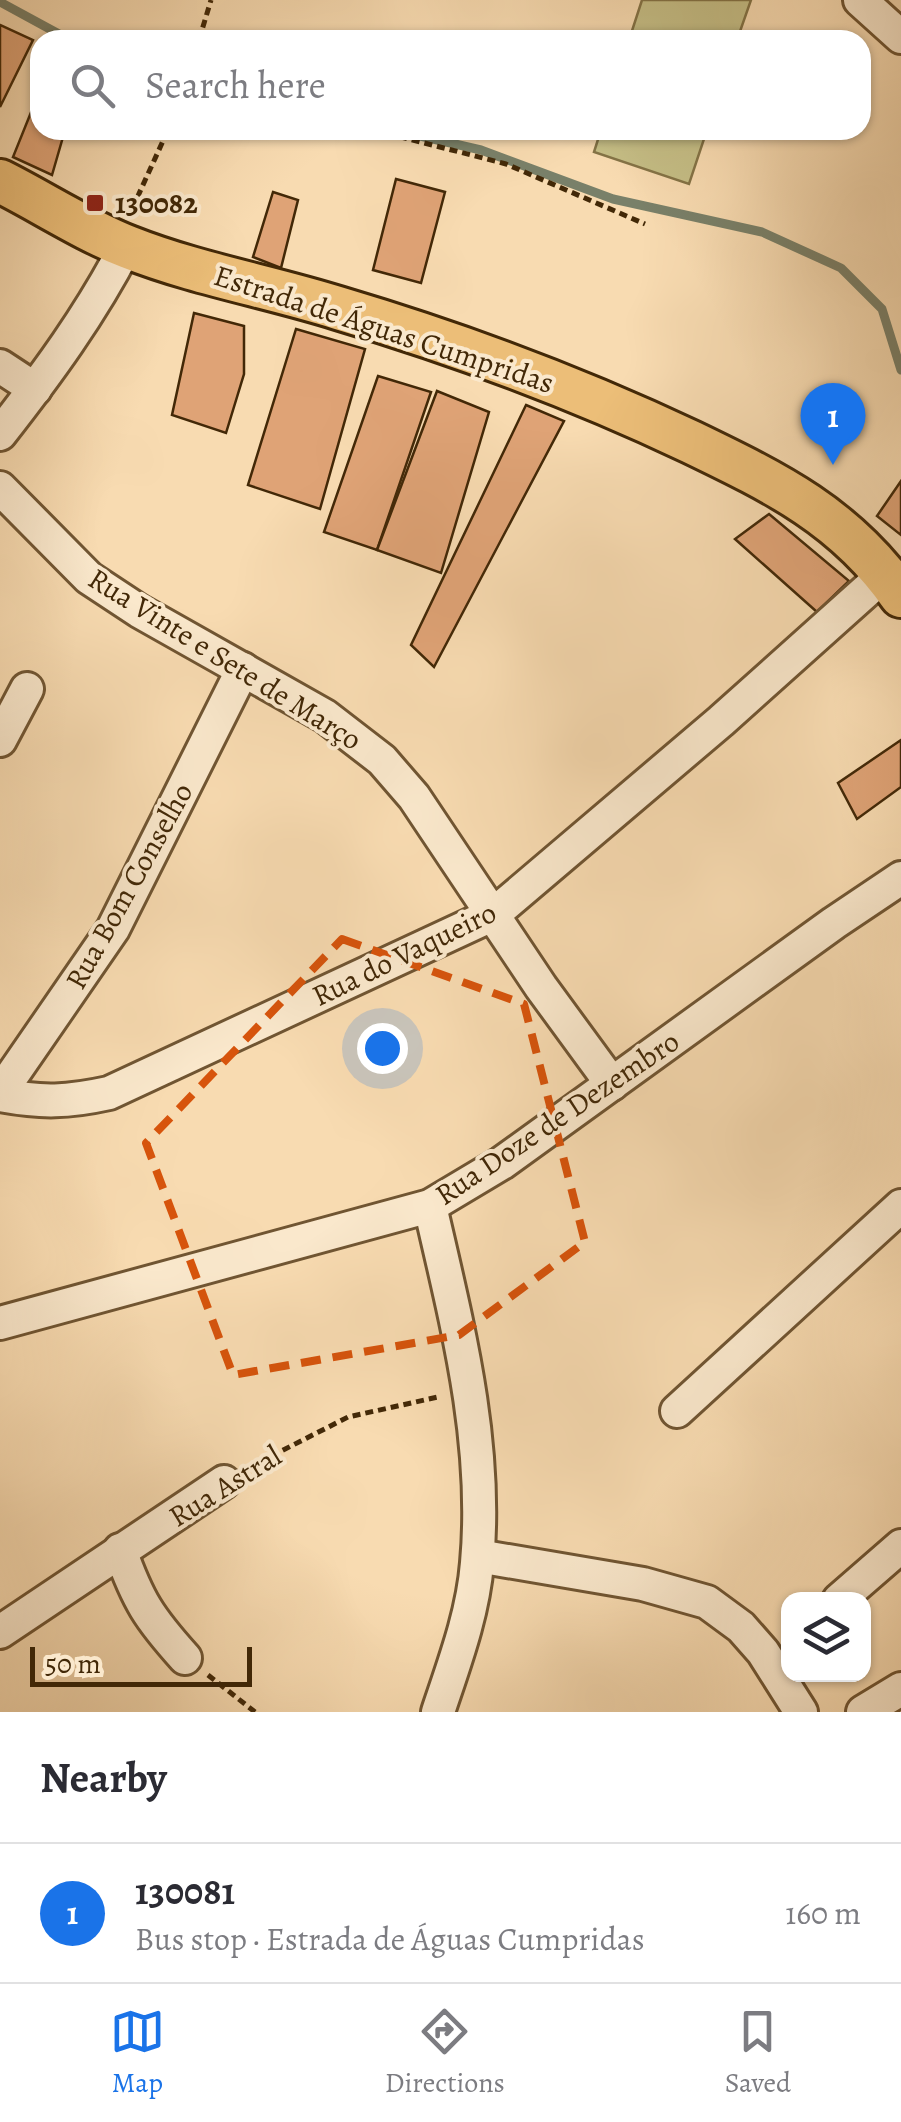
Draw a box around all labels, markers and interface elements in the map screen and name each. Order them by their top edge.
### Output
search box [30,30,871,140]
icon: search [65,58,120,113]
text: Search here [145,59,326,111]
place label: 130082 [115,183,198,223]
marker: 130082 [84,192,106,214]
street label: Estrada de Águas Cumpridas [209,255,559,403]
pin: 1 [800,382,866,465]
street label: Rua Vinte e Sete de Março [81,559,369,759]
street label: Rua Bom Conselho [56,776,202,996]
street label: Rua do Vaqueiro [305,892,503,1016]
street label: Rua Doze de Dezembro [427,1021,687,1215]
your location [357,1023,408,1074]
street label: Rua Astral [161,1436,289,1536]
map controls [781,1592,871,1682]
button: layers [781,1592,871,1682]
scale bar [30,1642,252,1686]
text: 50 m [45,1645,101,1683]
text: Nearby [40,1749,167,1806]
text: 130081 [135,1865,235,1917]
text: 1 [67,1891,78,1935]
text: 160 m [785,1891,861,1935]
text: Bus stop · Estrada de Águas Cumpridas [135,1917,645,1961]
tab: Map [110,2004,165,2102]
tab: Directions [385,2004,505,2102]
tab: Saved [725,2004,791,2102]

